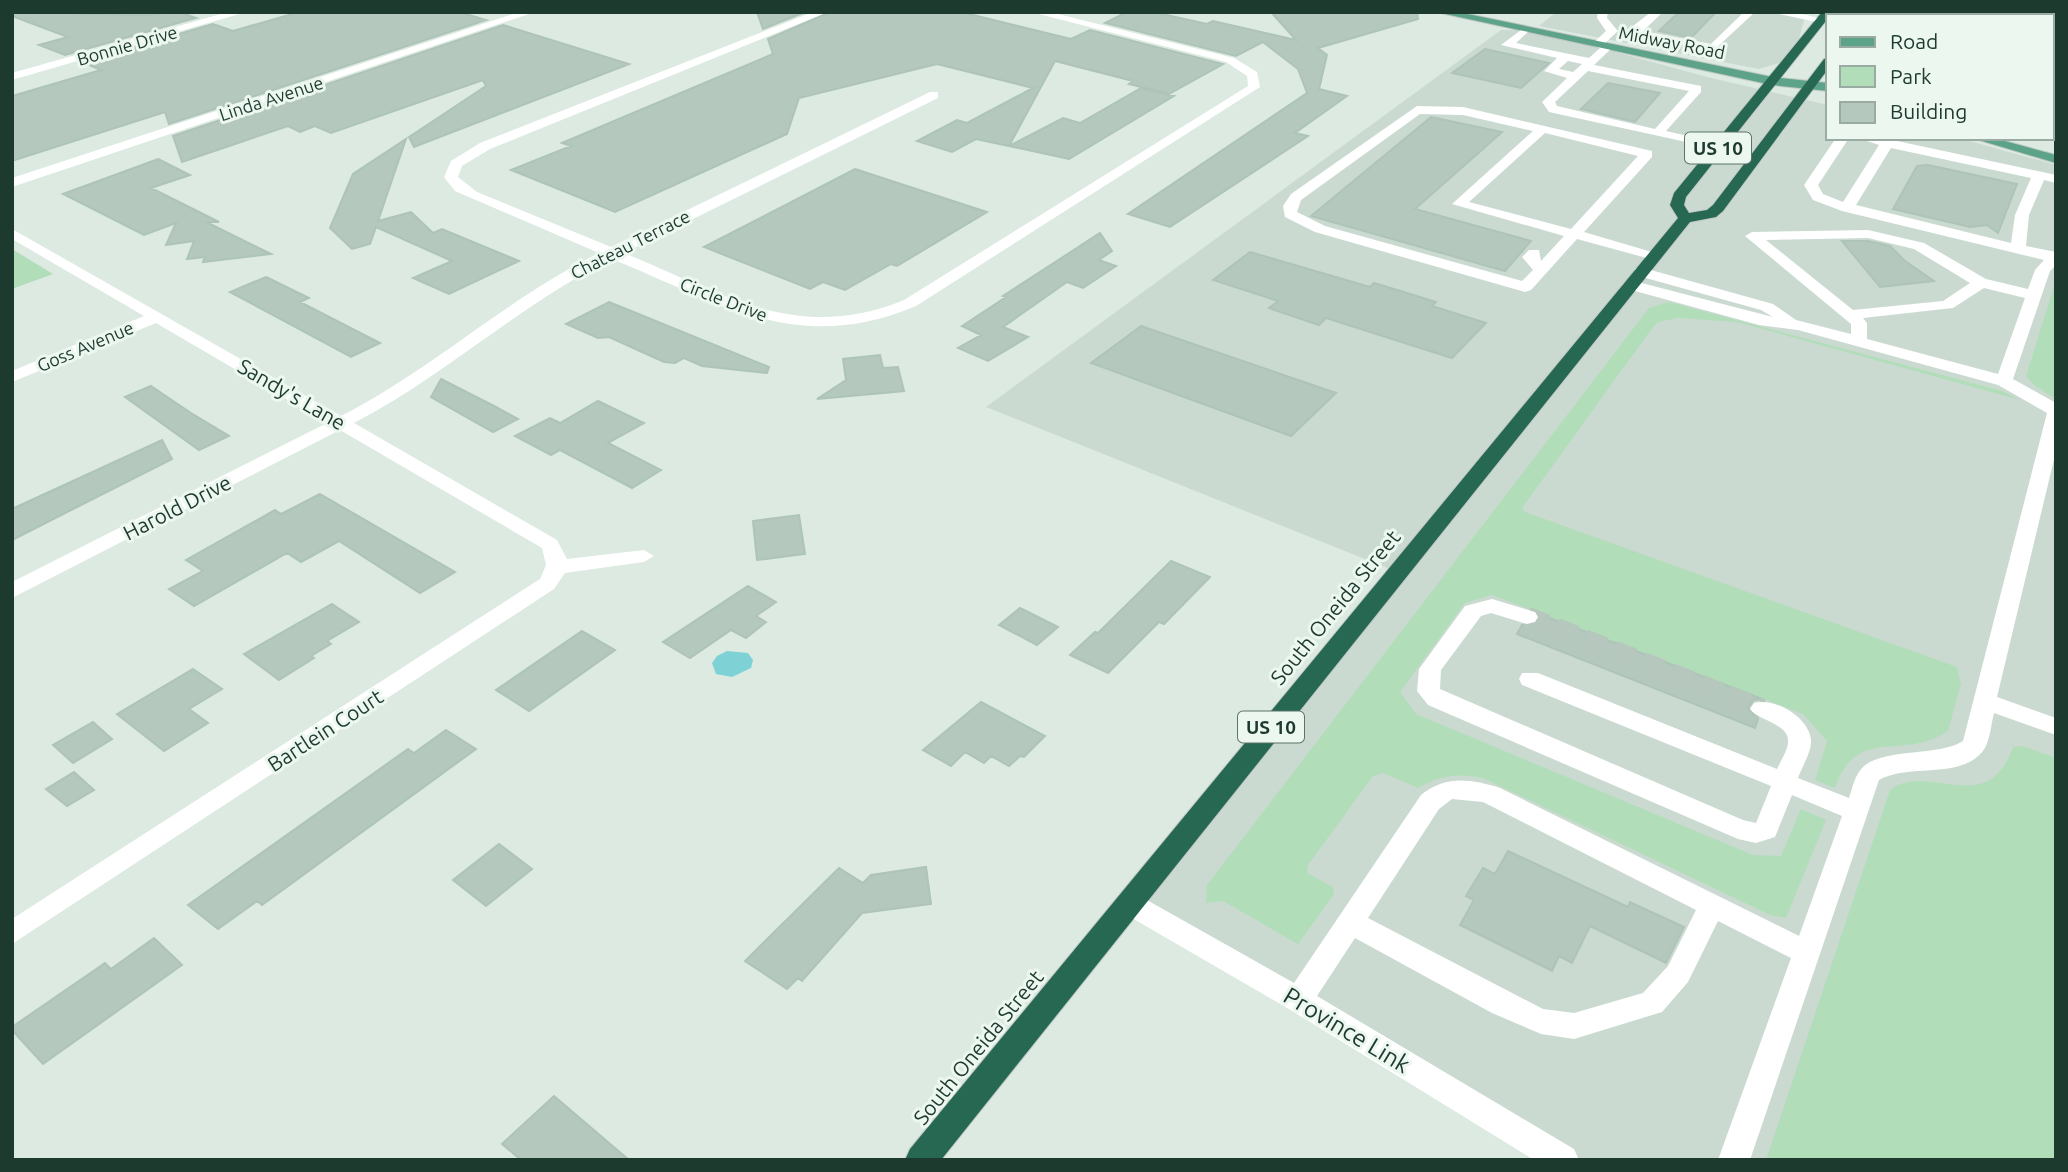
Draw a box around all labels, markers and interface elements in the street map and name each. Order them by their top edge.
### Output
legend [1826,14,2054,140]
street label: Bonnie Drive [74,21,180,69]
street label: Midway Road [1617,22,1727,62]
text: Road [1890,29,1938,53]
text: Park [1890,64,1932,88]
street label: Linda Avenue [216,72,326,124]
text: Building [1890,99,1967,123]
road number: US 10 [1685,132,1751,164]
street label: Chateau Terrace [567,205,693,283]
street label: Circle Drive [678,273,770,325]
street label: Goss Avenue [34,317,136,375]
street label: Sandy's Lane [234,354,350,434]
street label: Harold Drive [119,470,235,544]
street label: South Oneida Street [1265,525,1405,689]
street label: Bartlein Court [263,684,387,776]
road number: US 10 [1238,712,1304,742]
street label: South Oneida Street [908,965,1048,1129]
street label: Province Link [1279,982,1415,1078]

